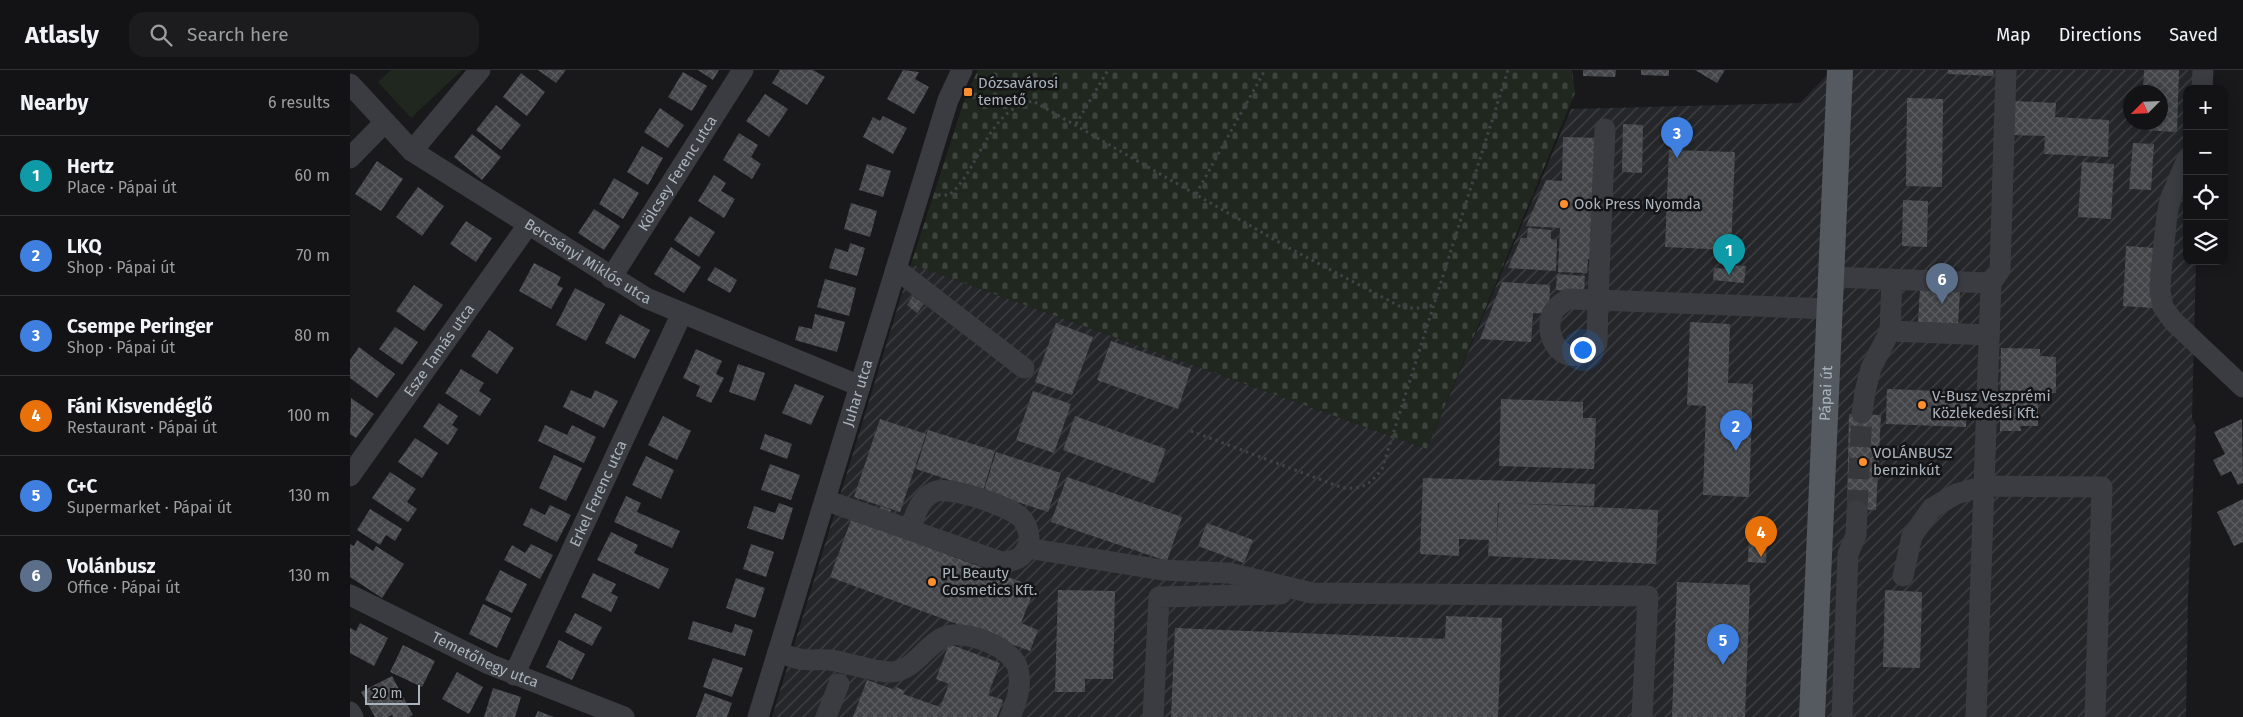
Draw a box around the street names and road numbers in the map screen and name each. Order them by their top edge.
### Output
street label: Kölcsey Ferenc utca [634,112,721,234]
street label: Bercsényi Miklós utca [521,215,654,308]
street label: Esze Tamás utca [400,300,478,400]
street label: Juhar utca [839,357,877,429]
street label: Pápai út [1816,365,1836,421]
street label: Erkel Ferenc utca [566,437,631,550]
street label: Temetőhegy utca [429,628,541,692]

